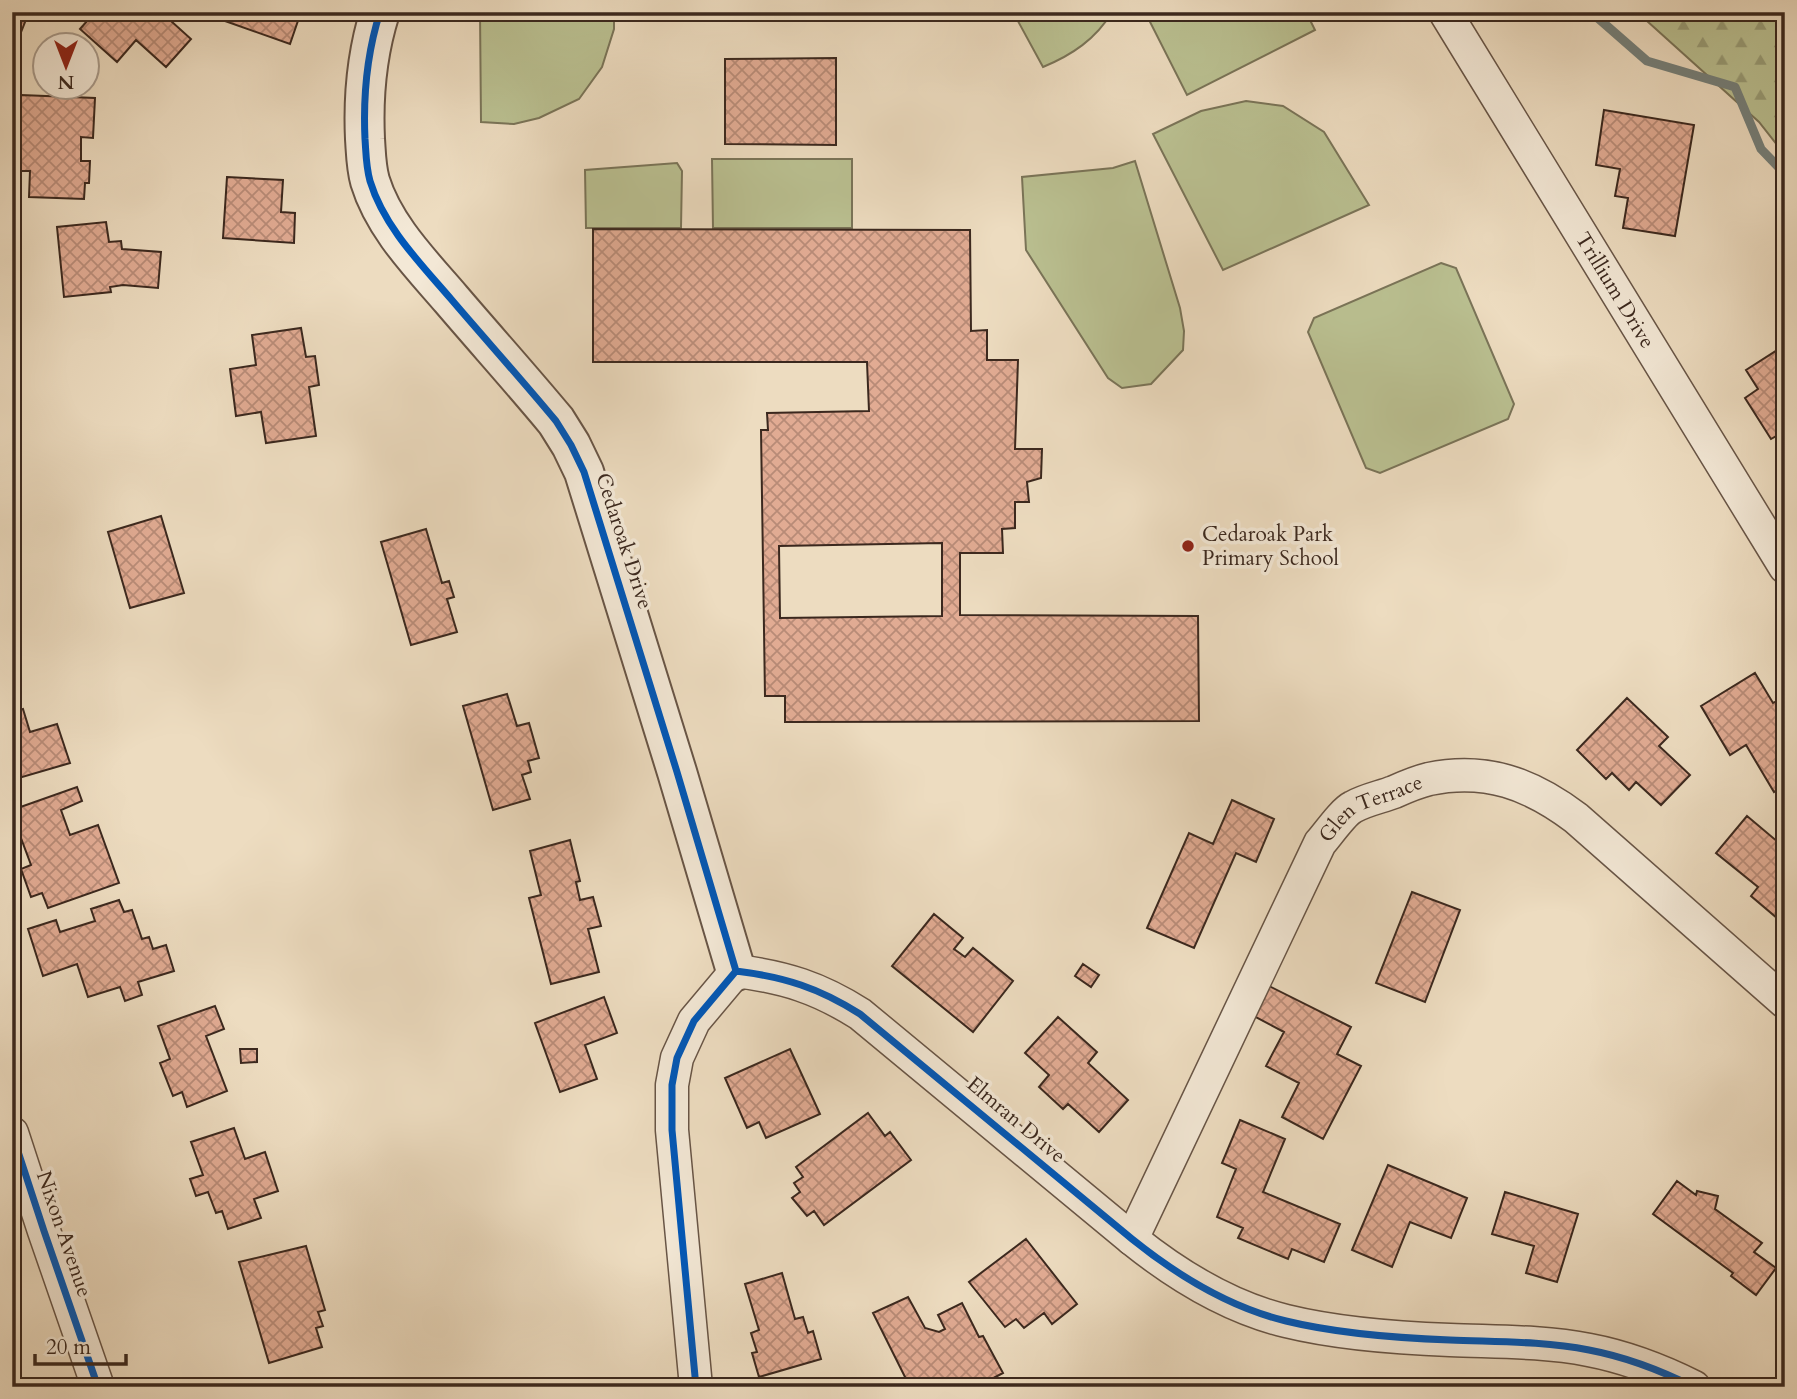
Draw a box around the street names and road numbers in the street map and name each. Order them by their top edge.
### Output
street label: Trillium Drive [1569,226,1662,354]
street label: Cedaroak Drive [588,469,660,613]
street label: Glen Terrace [1312,767,1426,848]
street label: Elmran Drive [960,1070,1072,1170]
street label: Nixon Avenue [29,1167,99,1301]

